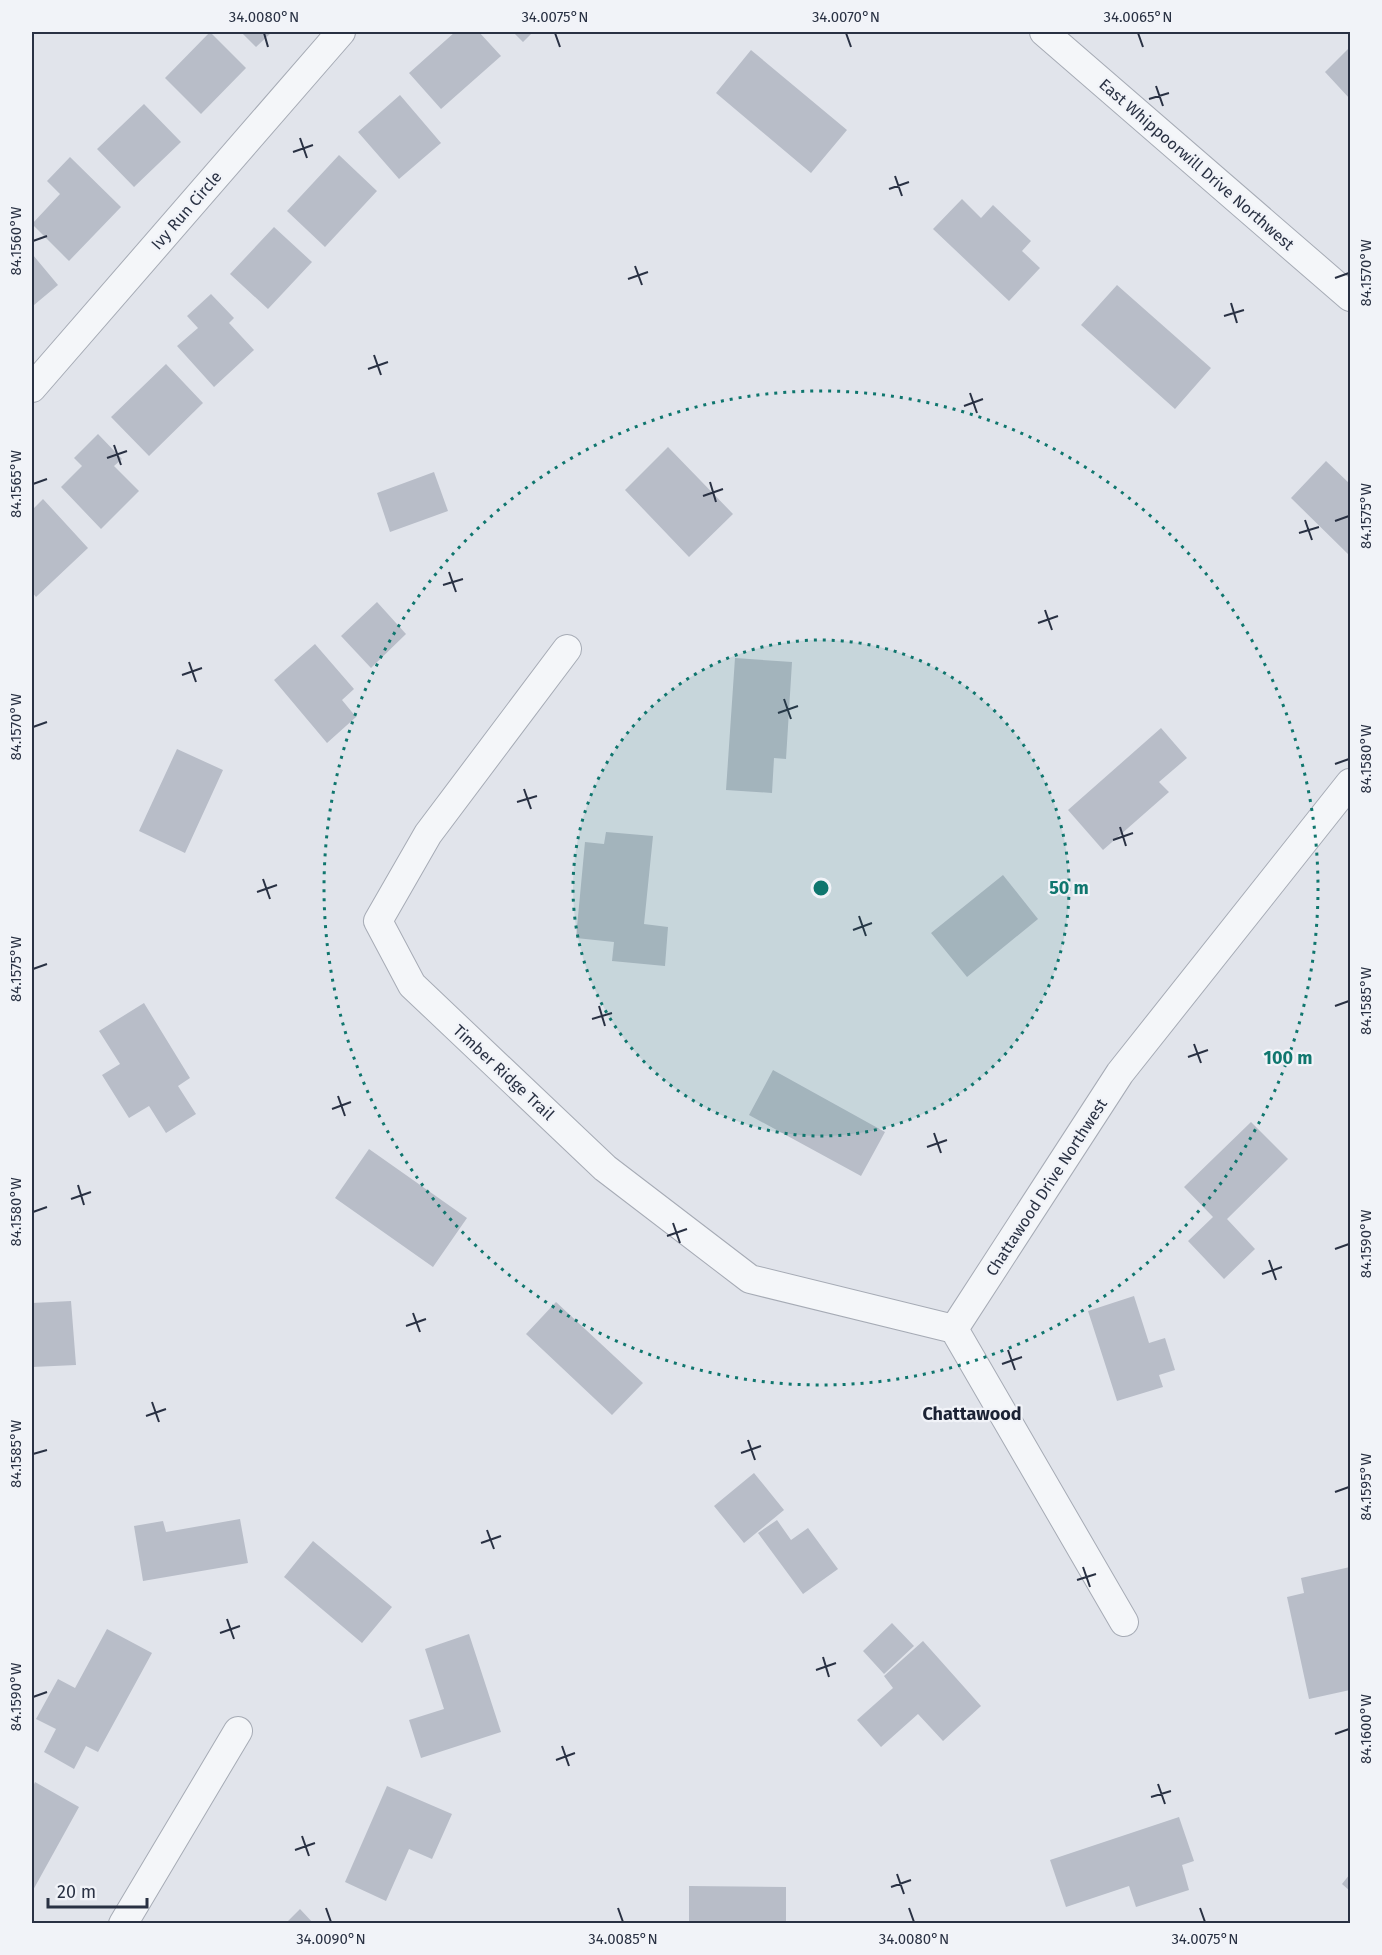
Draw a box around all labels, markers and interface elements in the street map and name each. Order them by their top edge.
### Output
text: 34.0080°N [229,8,299,26]
text: 34.0075°N [521,8,589,26]
text: 34.0070°N [812,8,880,26]
text: 34.0065°N [1104,8,1172,26]
street label: East Whippoorwill Drive Northwest [1095,75,1298,254]
street label: Ivy Run Circle [147,167,226,253]
text: 84.1560°W [7,206,25,275]
text: 84.1570°W [1357,239,1375,307]
text: 84.1565°W [7,449,25,518]
text: 84.1575°W [1357,482,1375,549]
text: 84.1570°W [7,693,25,761]
text: 84.1580°W [1357,724,1375,794]
text: 50 m [1049,877,1089,899]
centre of rings [811,878,831,898]
text: 84.1575°W [7,935,25,1002]
text: 84.1585°W [1357,966,1375,1035]
street label: Timber Ridge Trail [449,1021,558,1124]
text: 100 m [1264,1047,1312,1069]
street label: Chattawood Drive Northwest [982,1095,1111,1280]
text: 84.1580°W [7,1177,25,1247]
text: 84.1590°W [1357,1209,1375,1278]
district label: Chattawood [922,1403,1022,1425]
text: 84.1585°W [7,1419,25,1488]
text: 84.1595°W [1357,1453,1375,1521]
text: 84.1590°W [7,1662,25,1731]
text: 84.1600°W [1357,1693,1375,1764]
scale bar [48,1871,147,1909]
text: 20 m [57,1881,96,1903]
text: 34.0090°N [296,1930,366,1948]
text: 34.0085°N [588,1930,658,1948]
text: 34.0080°N [879,1930,949,1948]
text: 34.0075°N [1171,1930,1239,1948]

